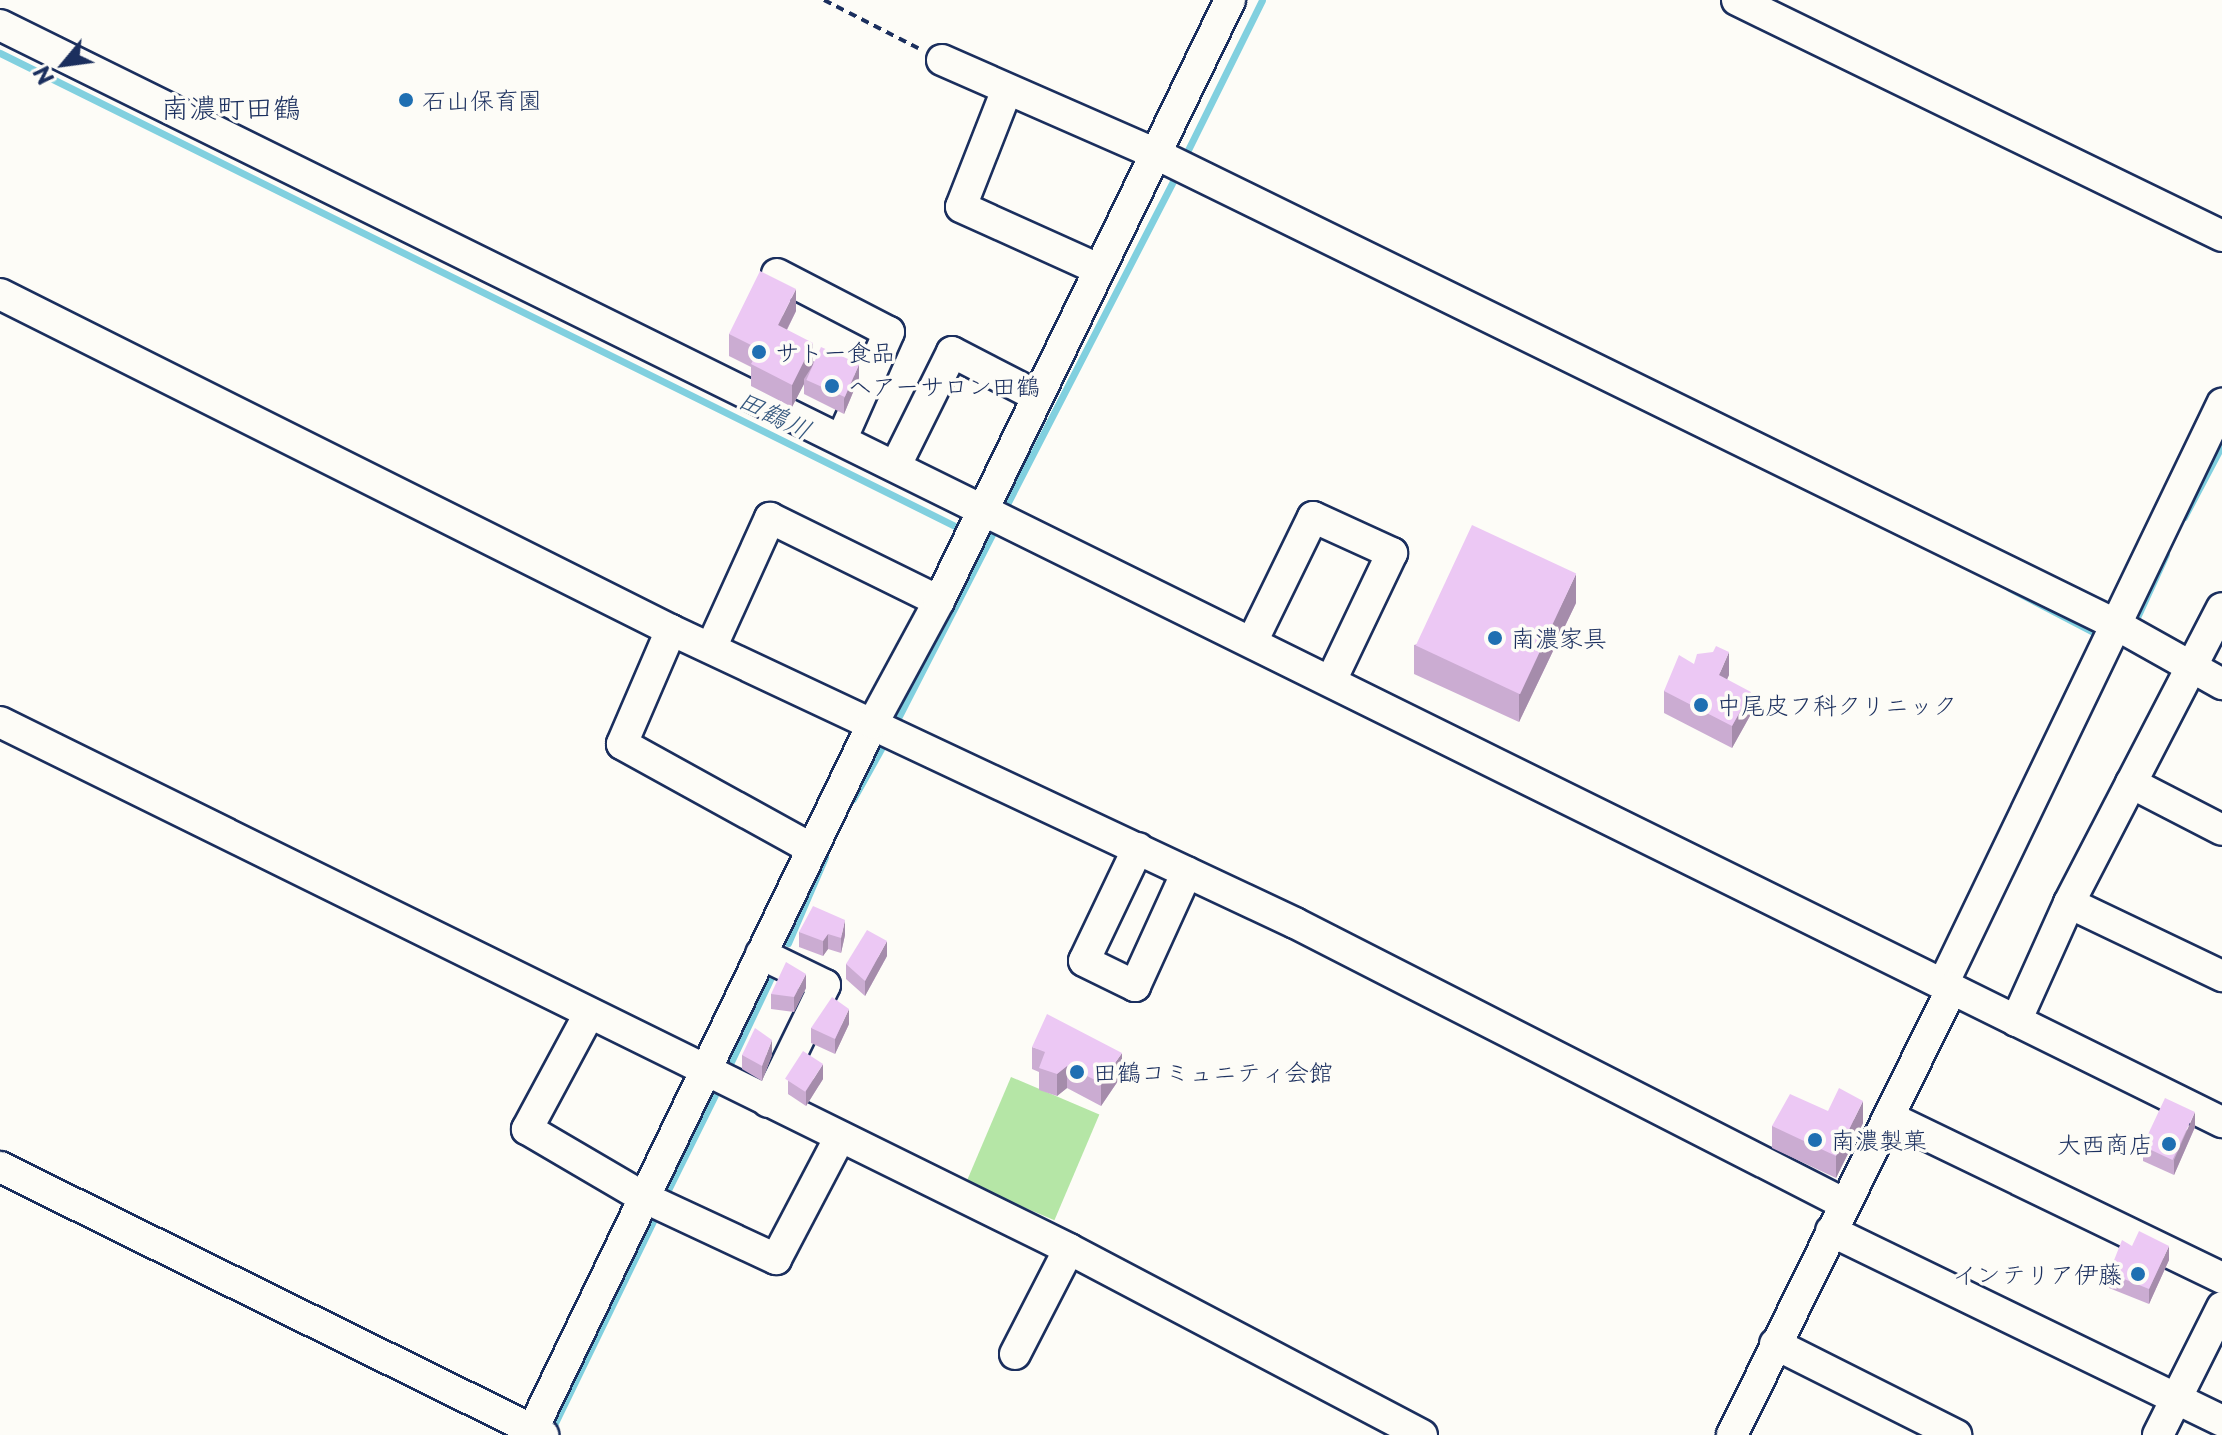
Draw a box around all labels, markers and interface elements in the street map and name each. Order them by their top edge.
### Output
north arrow [24,24,104,104]
text: N [24,60,61,92]
place label: 石山保育園 [422,86,542,114]
district label: 南濃町田鶴 [161,90,301,124]
marker: 石山保育園 [397,91,415,109]
place label: サトー食品 [775,338,895,366]
marker: サトー食品 [750,343,768,361]
place label: ヘアーサロン田鶴 [848,372,1039,400]
marker: ヘアーサロン田鶴 [823,377,841,395]
water label: 田鶴川 [733,383,817,445]
place label: 南濃家具 [1511,624,1607,652]
marker: 南濃家具 [1486,629,1504,647]
place label: 中尾皮フ科クリニック [1717,691,1957,719]
marker: 中尾皮フ科クリニック [1692,696,1710,714]
place label: 田鶴コミュニティ会館 [1093,1058,1333,1086]
marker: 田鶴コミュニティ会館 [1068,1063,1086,1081]
place label: 南濃製菓 [1831,1126,1927,1154]
place label: 大西商店 [2057,1130,2153,1158]
marker: 南濃製菓 [1806,1131,1824,1149]
marker: 大西商店 [2160,1135,2178,1153]
place label: インテリア伊藤 [1954,1260,2122,1288]
marker: インテリア伊藤 [2129,1265,2147,1283]

